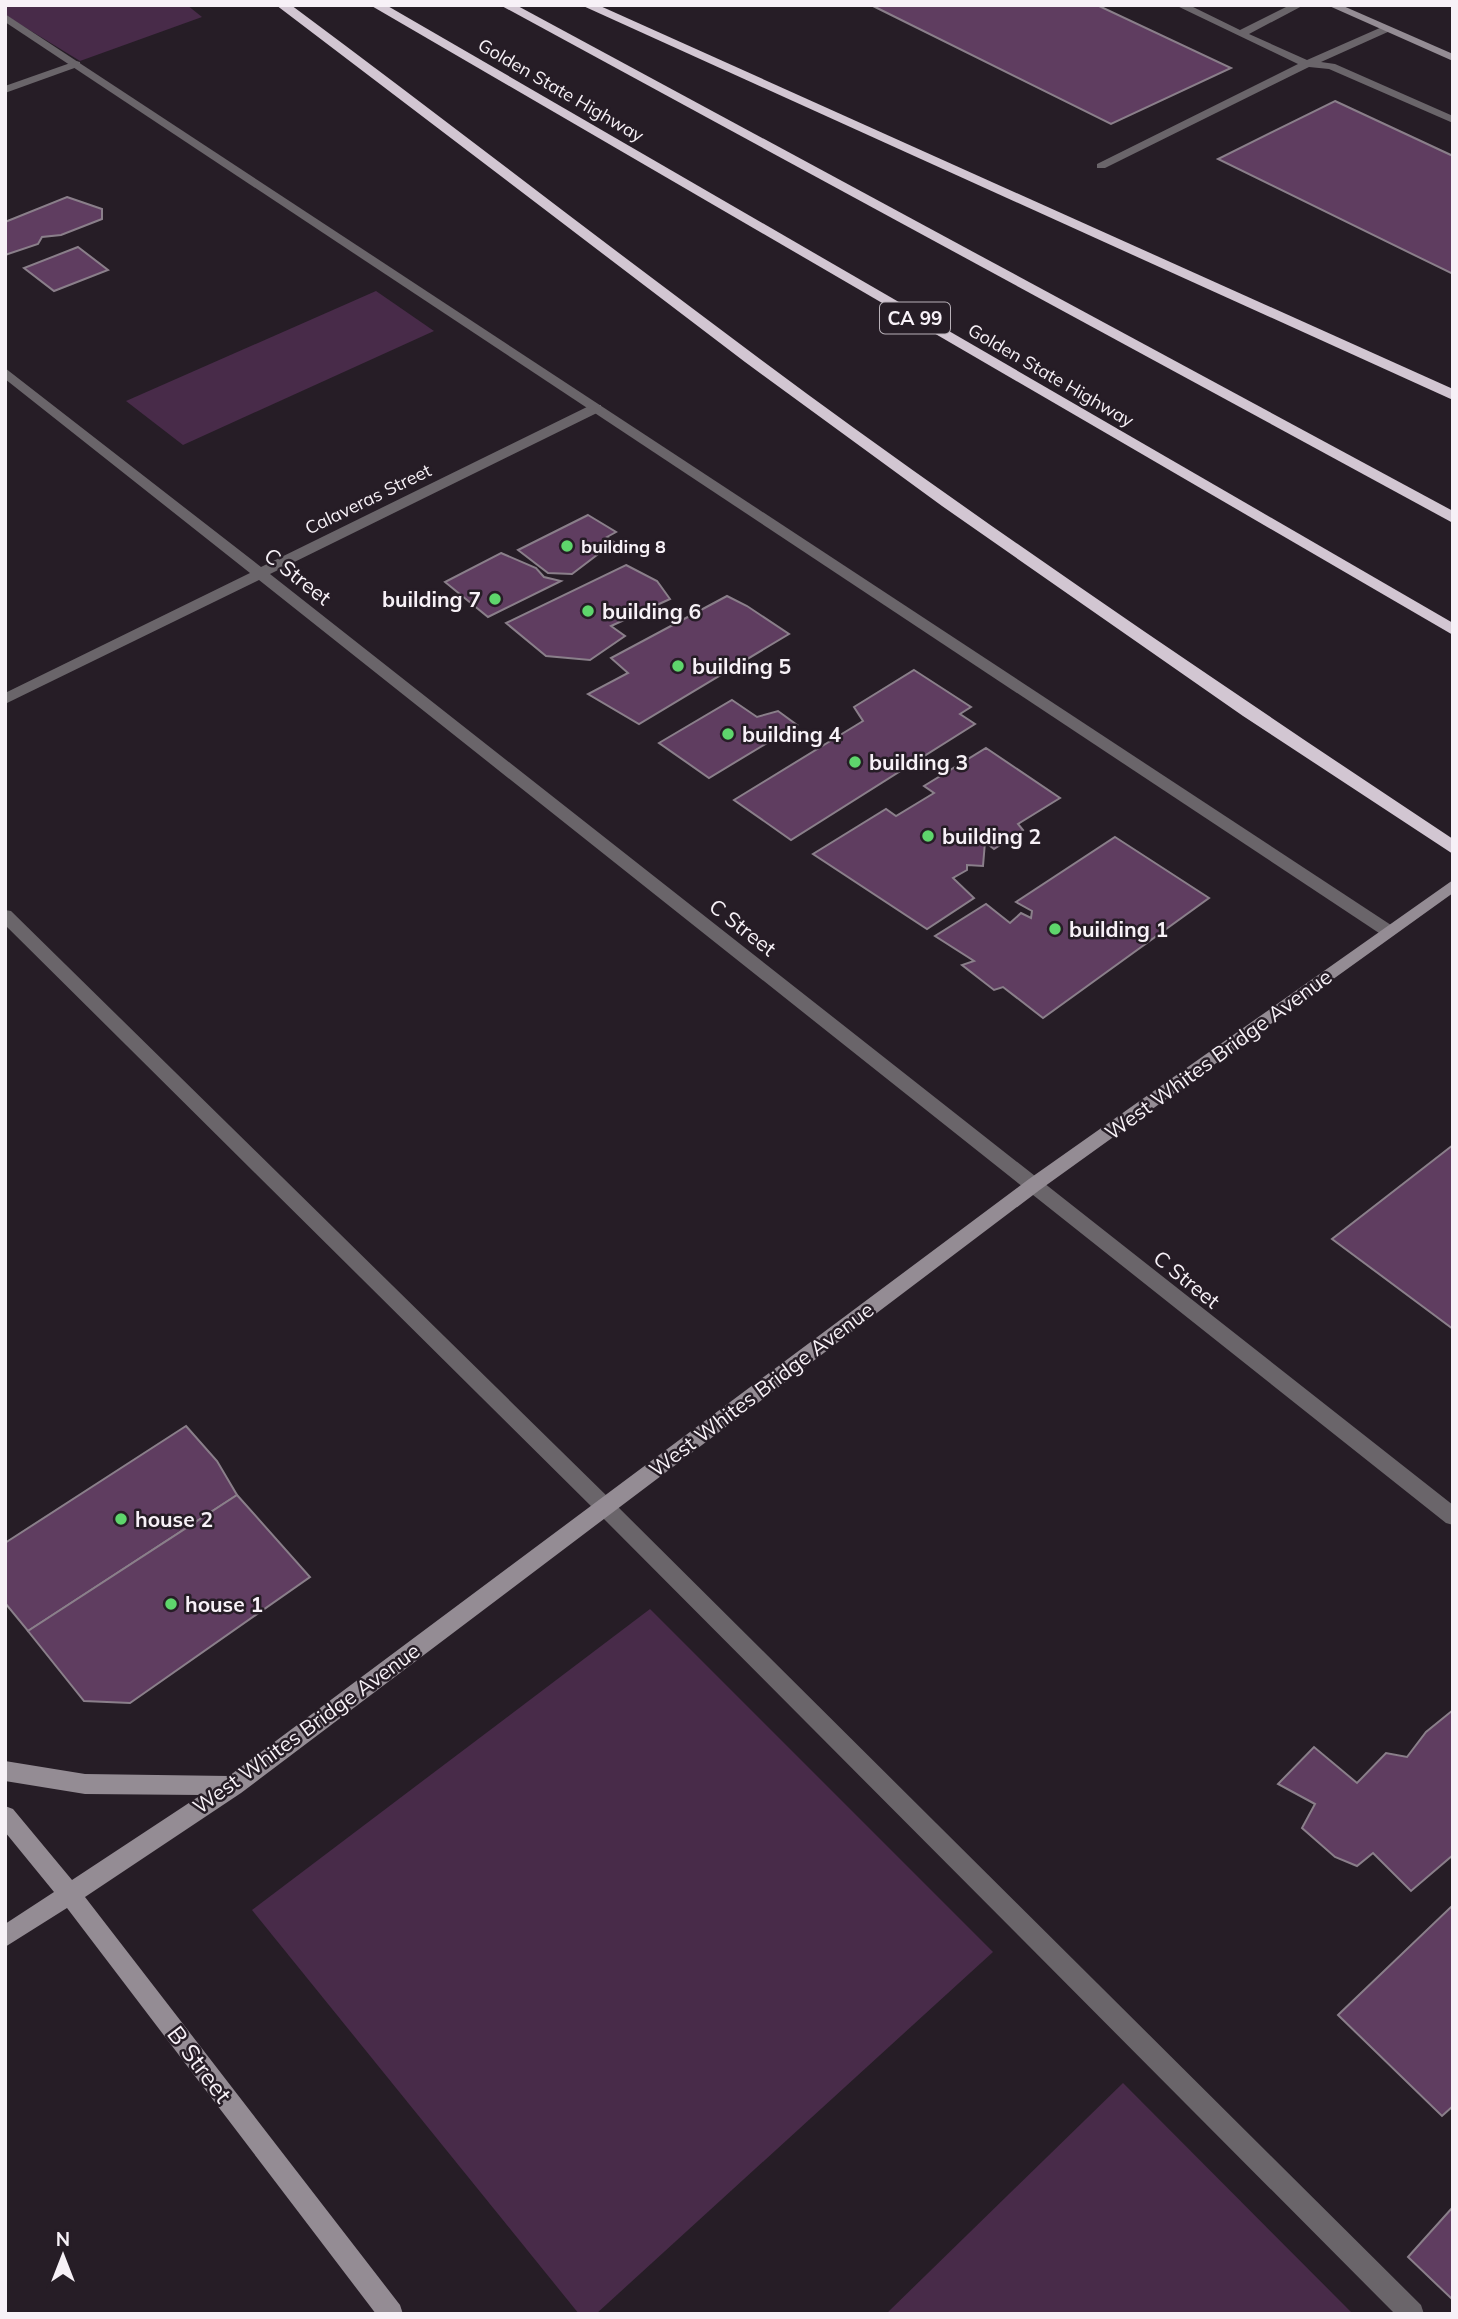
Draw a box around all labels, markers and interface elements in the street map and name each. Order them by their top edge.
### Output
street label: Golden State Highway [474,33,648,147]
road number: CA 99 [880,302,950,334]
street label: Golden State Highway [964,318,1138,432]
street label: Calaveras Street [301,458,435,540]
place label: building 8 [581,535,666,558]
marker: building 8 [559,538,575,554]
street label: C Street [259,542,337,610]
place label: building 7 [382,586,481,612]
marker: building 7 [487,591,503,607]
place label: building 6 [602,598,701,624]
marker: building 6 [580,603,596,619]
place label: building 5 [692,653,791,679]
marker: building 5 [670,658,686,674]
place label: building 4 [742,721,841,747]
marker: building 4 [720,726,736,742]
place label: building 3 [869,749,968,775]
marker: building 3 [847,754,863,770]
place label: building 2 [942,823,1041,849]
marker: building 2 [920,828,936,844]
street label: C Street [704,893,782,961]
place label: building 1 [1069,916,1168,942]
marker: building 1 [1047,921,1063,937]
street label: West Whites Bridge Avenue [1099,963,1337,1145]
street label: C Street [1149,1244,1225,1314]
street label: West Whites Bridge Avenue [644,1296,878,1482]
place label: house 2 [135,1506,213,1532]
marker: house 2 [113,1511,129,1527]
place label: house 1 [185,1591,263,1617]
marker: house 1 [163,1596,179,1612]
street label: West Whites Bridge Avenue [187,1637,425,1819]
street label: B Street [161,2019,239,2109]
north arrow [28,2221,98,2291]
text: N [56,2227,70,2251]

